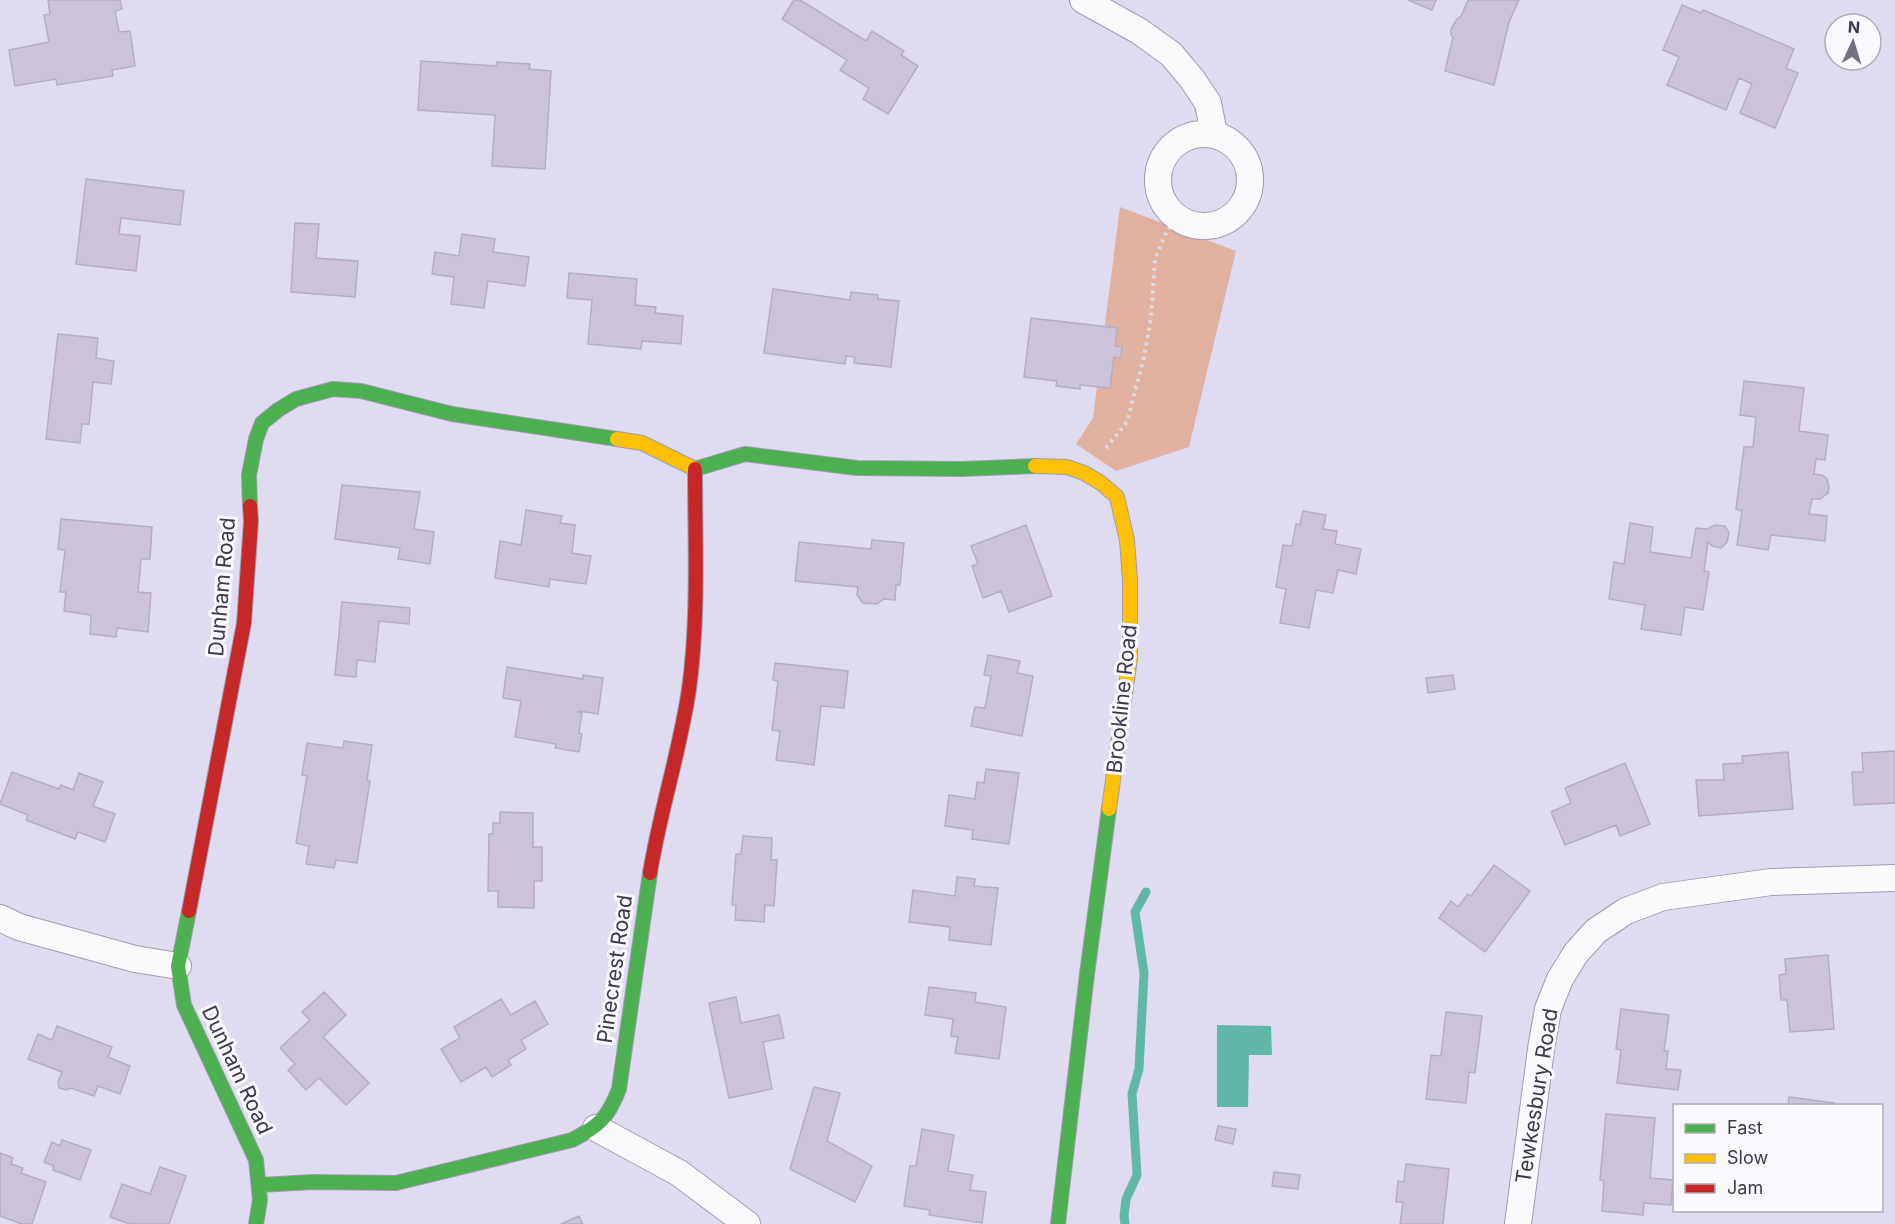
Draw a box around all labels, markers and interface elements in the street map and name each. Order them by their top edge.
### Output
north arrow [1823,12,1883,72]
text: N [1847,17,1861,37]
street label: Dunham Road [203,517,240,657]
street label: Brookline Road [1101,623,1142,775]
street label: Pinecrest Road [592,893,637,1045]
street label: Dunham Road [197,1001,278,1138]
street label: Tewkesbury Road [1510,1006,1563,1185]
legend [1673,1104,1883,1212]
text: Fast [1727,1117,1763,1138]
text: Slow [1727,1147,1768,1168]
text: Jam [1727,1177,1763,1198]

